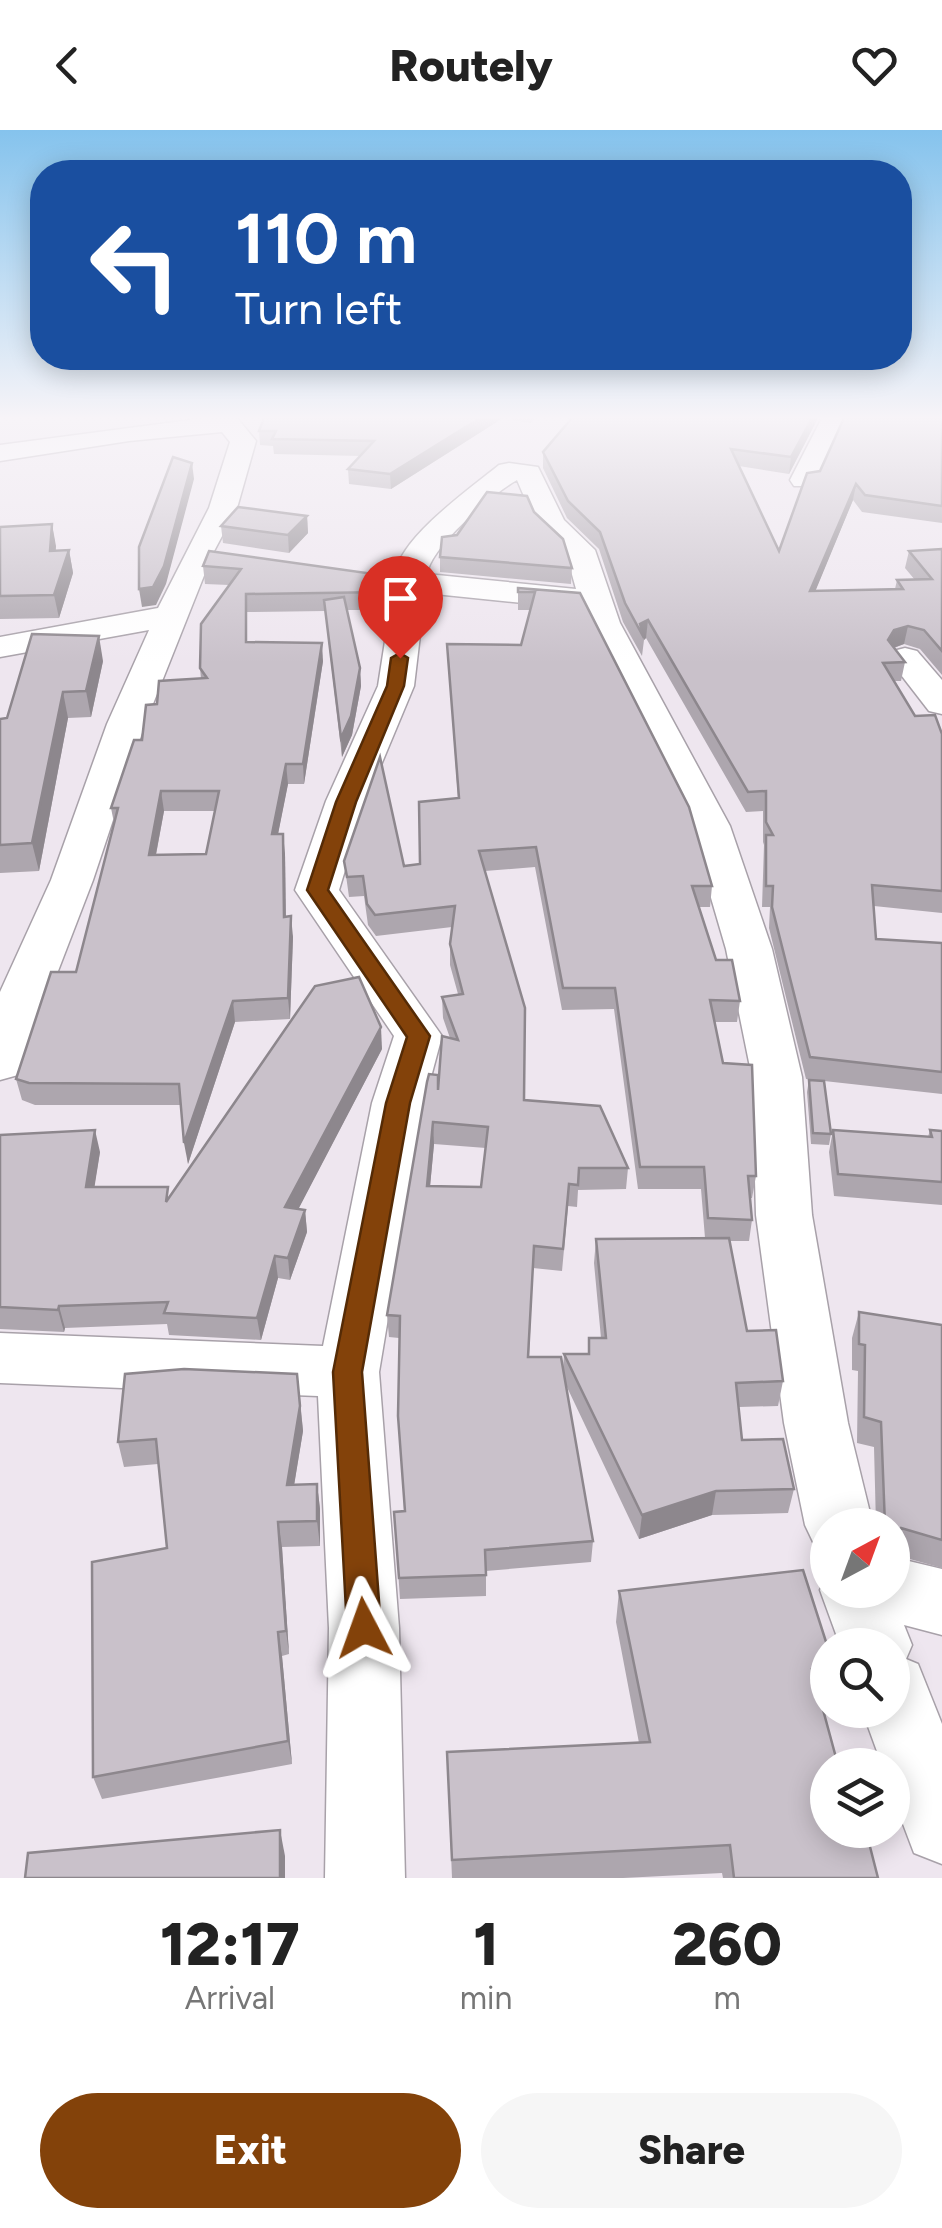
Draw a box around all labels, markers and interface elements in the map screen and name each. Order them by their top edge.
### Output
icon: back [40,38,95,93]
text: Routely [389,38,553,92]
icon: heart [847,38,902,93]
text: 110 m [235,196,417,281]
icon: left [70,200,200,330]
text: Turn left [235,281,402,335]
pin [358,556,443,659]
icon: arrive [373,571,428,626]
north arrow [810,1508,910,1608]
map controls [810,1508,910,1848]
position arrow [312,1576,416,1680]
button: search [810,1628,910,1728]
button: layers [810,1748,910,1848]
text: 12:17 [160,1908,300,1980]
text: 1 [473,1908,499,1980]
text: 260 [672,1908,782,1980]
text: Arrival [185,1979,275,2017]
text: min [460,1979,512,2017]
text: m [714,1979,741,2017]
button: Exit [40,2093,461,2208]
button: Share [481,2093,902,2208]

